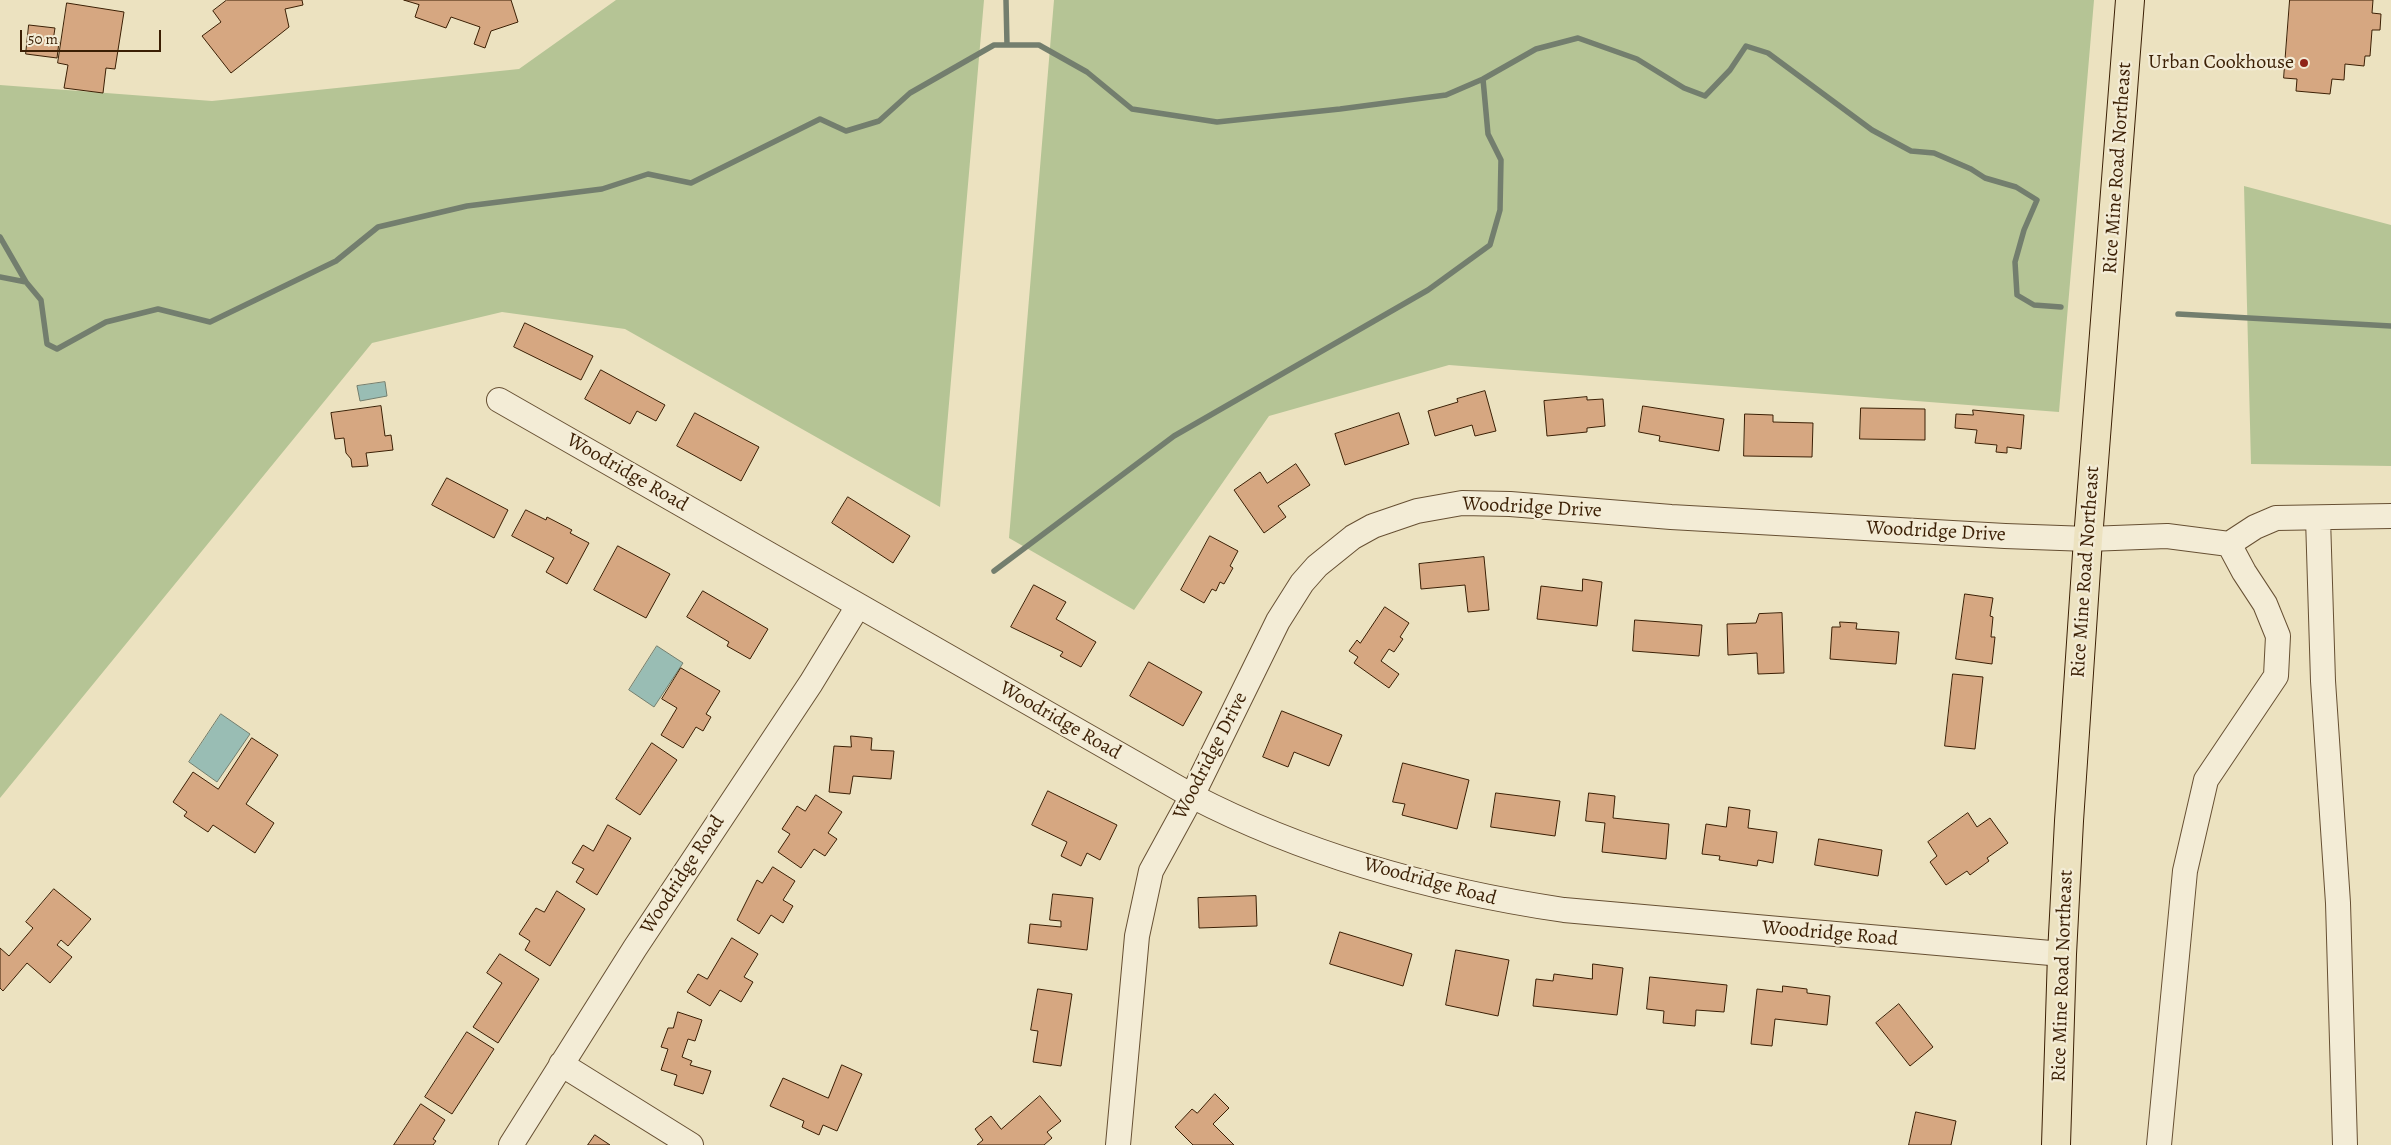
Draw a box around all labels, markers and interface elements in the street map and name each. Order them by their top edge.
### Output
scale bar [22,20,164,52]
text: 50 m [28,29,58,49]
place label: Urban Cookhouse [2148,51,2294,75]
marker: Urban Cookhouse [2298,57,2310,69]
street label: Rice Mine Road Northeast [2099,61,2137,275]
street label: Woodridge Road [562,429,692,517]
street label: Rice Mine Road Northeast [2067,465,2105,679]
street label: Woodridge Drive [1462,492,1602,524]
street label: Woodridge Drive [1866,516,2006,548]
street label: Woodridge Road [995,677,1125,765]
street label: Woodridge Drive [1169,688,1253,824]
street label: Woodridge Road [636,811,730,939]
street label: Woodridge Road [1361,853,1499,911]
street label: Rice Mine Road Northeast [2047,869,2079,1083]
street label: Woodridge Road [1761,916,1899,952]

